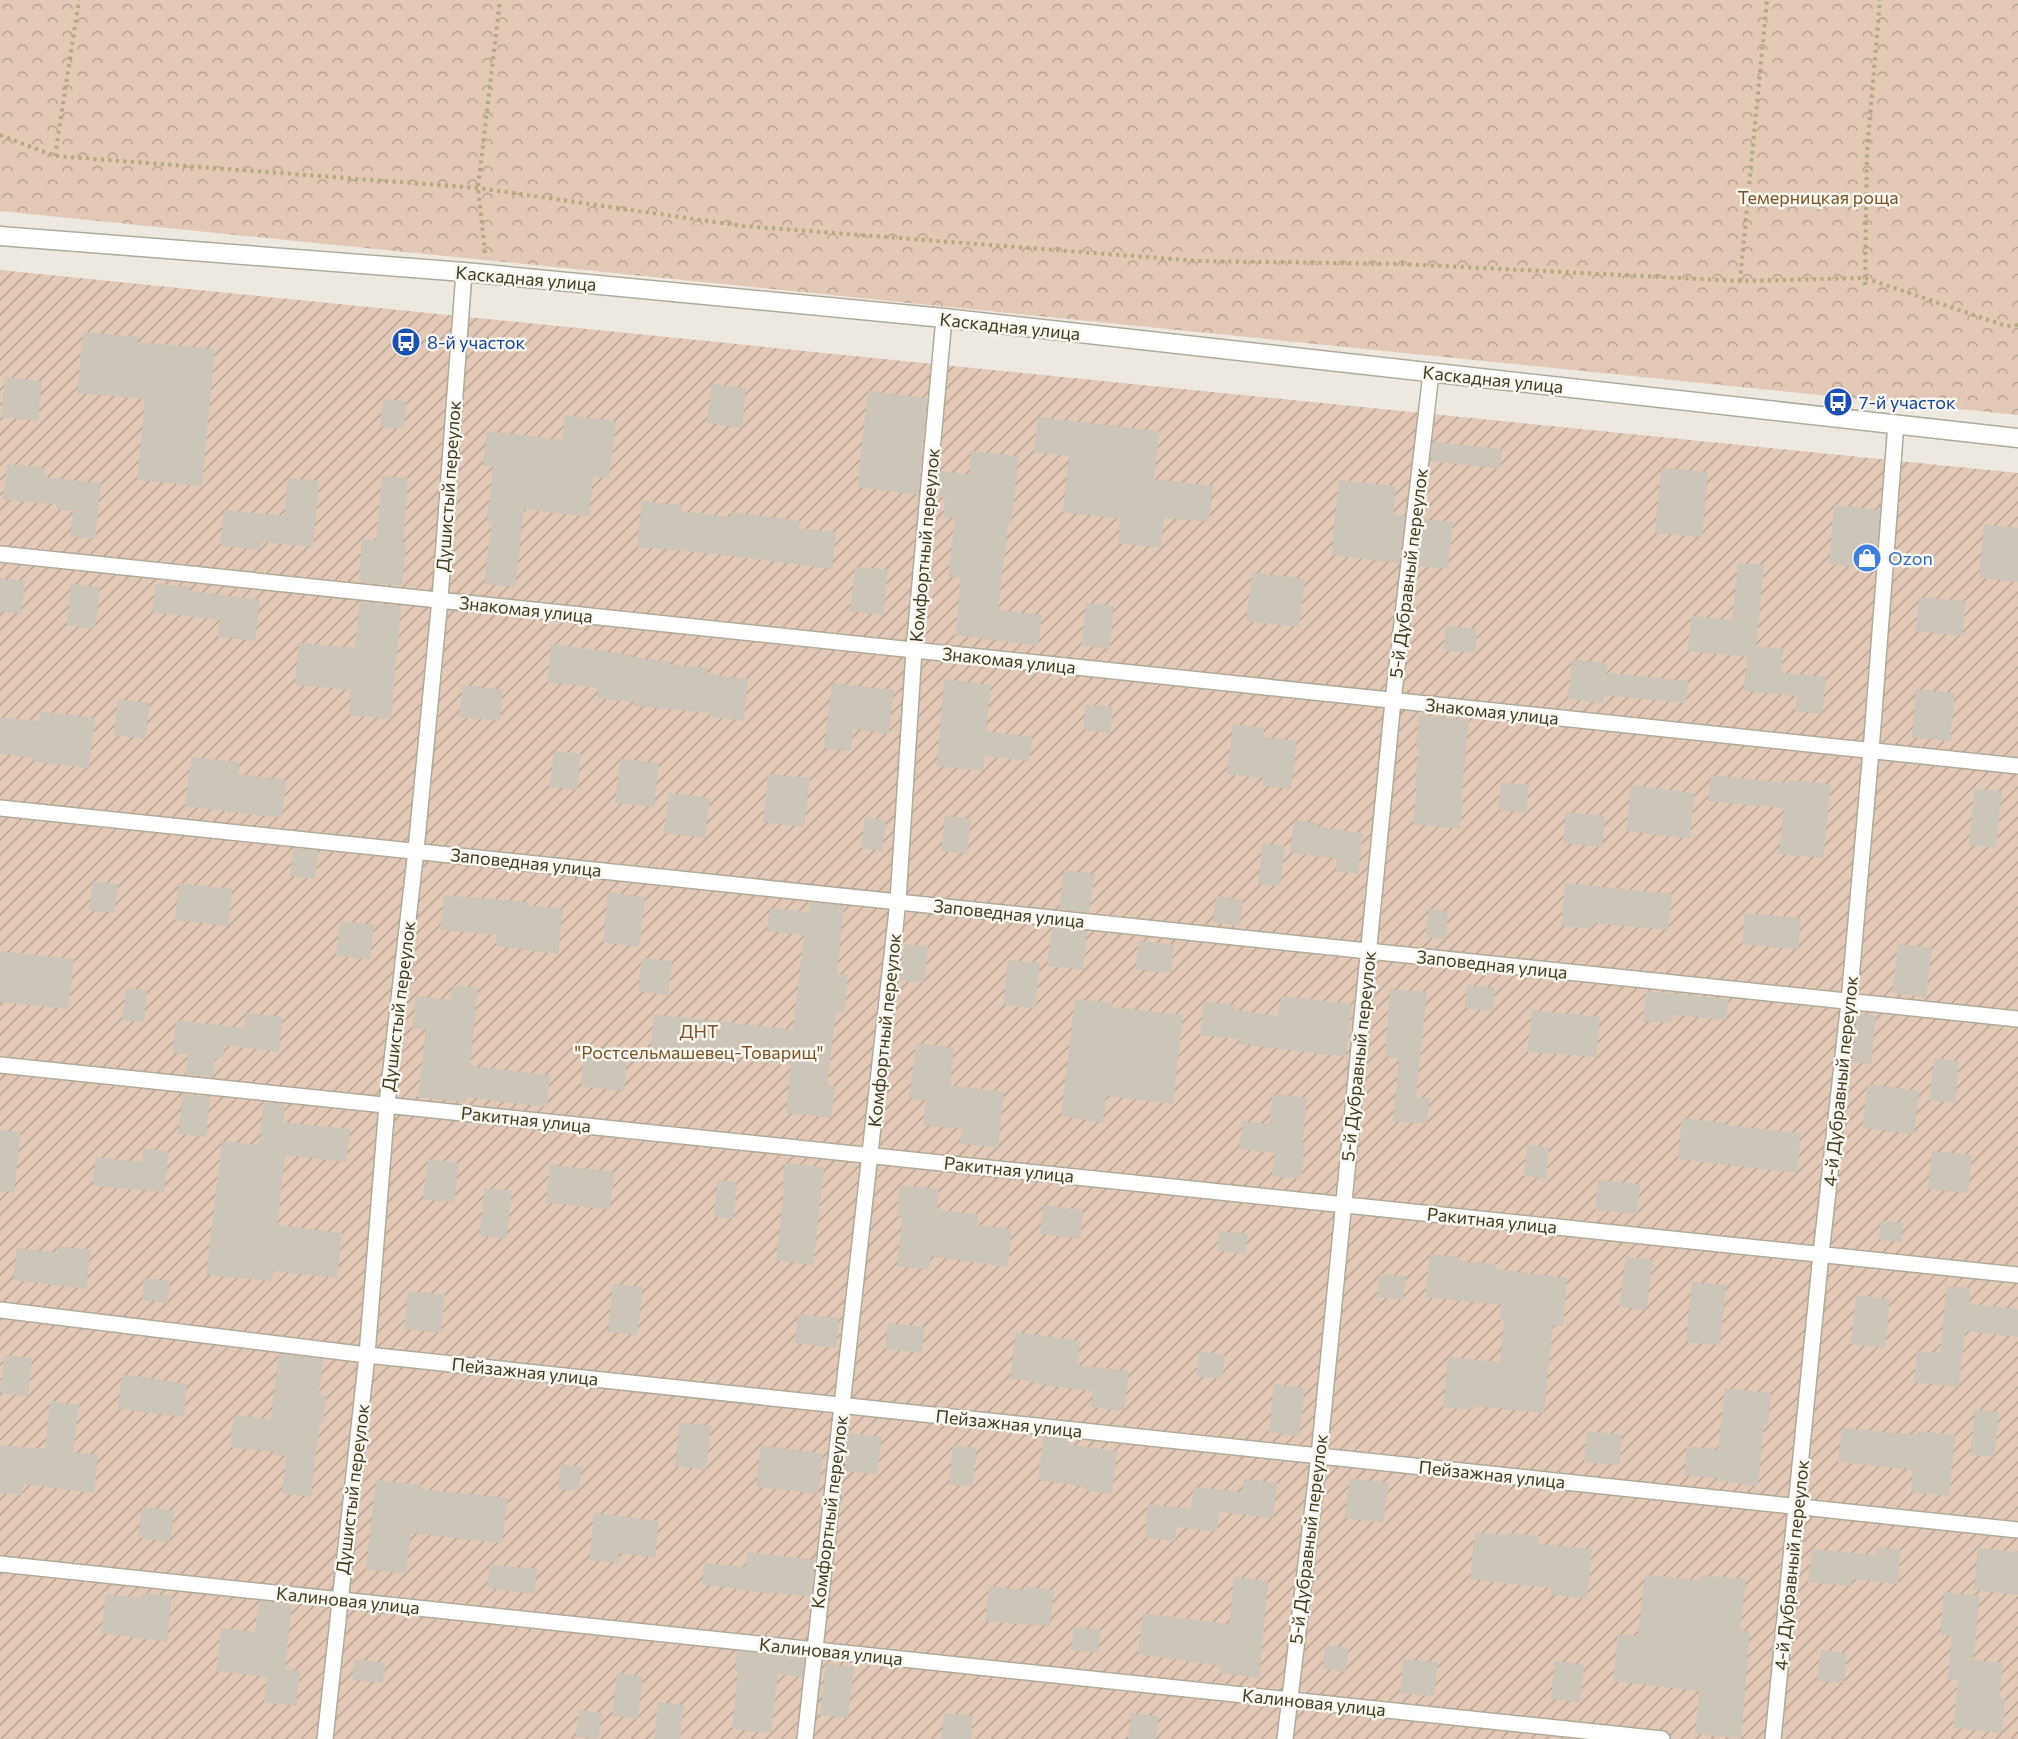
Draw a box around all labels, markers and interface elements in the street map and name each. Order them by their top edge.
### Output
park label: Темерницкая роща [1737,186,1899,208]
street label: Каскадная улица [455,261,597,295]
street label: Каскадная улица [938,308,1082,344]
bus stop icon: 8-й участок [390,326,422,358]
place label: 8-й участок [427,331,526,353]
street label: Каскадная улица [1421,361,1565,397]
bus stop icon: 7-й участок [1822,386,1854,418]
place label: 7-й участок [1859,391,1956,413]
street label: Душистый переулок [431,399,465,572]
street label: Комфортный переулок [905,447,943,643]
street label: 5-й Дубравный переулок [1384,466,1432,679]
shop icon: Ozon [1851,542,1883,574]
place label: Ozon [1888,547,1933,569]
street label: Знакомая улица [458,591,594,627]
street label: Знакомая улица [941,642,1077,678]
street label: Знакомая улица [1424,693,1560,729]
street label: Заповедная улица [449,843,603,881]
street label: Заповедная улица [932,894,1086,932]
street label: Душистый переулок [377,919,419,1093]
street label: Комфортный переулок [863,932,905,1128]
street label: Заповедная улица [1415,945,1569,983]
street label: 5-й Дубравный переулок [1336,949,1380,1162]
street label: 4-й Дубравный переулок [1818,974,1862,1188]
park label: ДНТ "Ростсельмашевец-Товарищ" [575,1020,823,1063]
street label: Ракитная улица [460,1101,592,1137]
street label: Ракитная улица [943,1151,1075,1187]
street label: Ракитная улица [1426,1202,1558,1238]
street label: Пейзажная улица [451,1352,599,1390]
street label: Душистый переулок [331,1402,373,1576]
street label: Пейзажная улица [935,1404,1083,1442]
street label: Комфортный переулок [806,1414,852,1610]
street label: 5-й Дубравный переулок [1284,1432,1332,1645]
street label: Пейзажная улица [1418,1455,1566,1493]
street label: 4-й Дубравный переулок [1769,1458,1813,1672]
street label: Калиновая улица [275,1582,421,1618]
street label: Калиновая улица [758,1633,904,1669]
street label: Калиновая улица [1241,1684,1387,1720]

